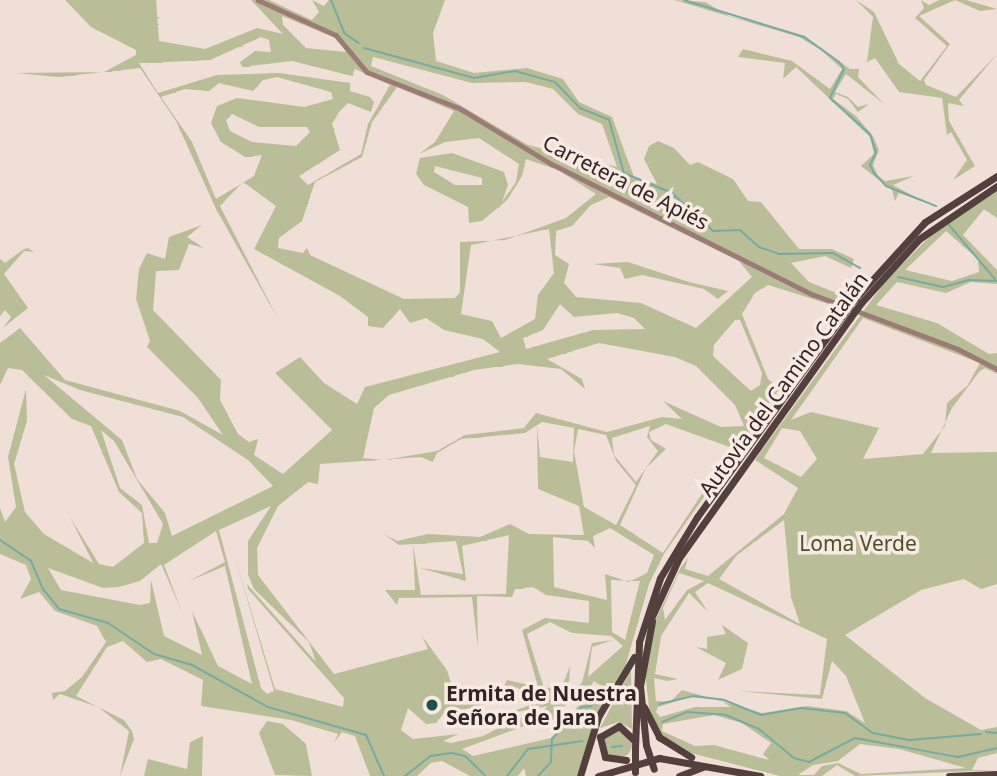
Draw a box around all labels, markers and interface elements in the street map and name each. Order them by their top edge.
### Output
street label: Carretera de Apiés [539,129,713,235]
street label: Autovía del Camino Catalán [693,267,873,501]
park label: Loma Verde [799,530,917,556]
place label: Ermita de Nuestra Señora de Jara [446,680,637,730]
marker: Ermita de Nuestra Señora de Jara [424,697,440,713]

